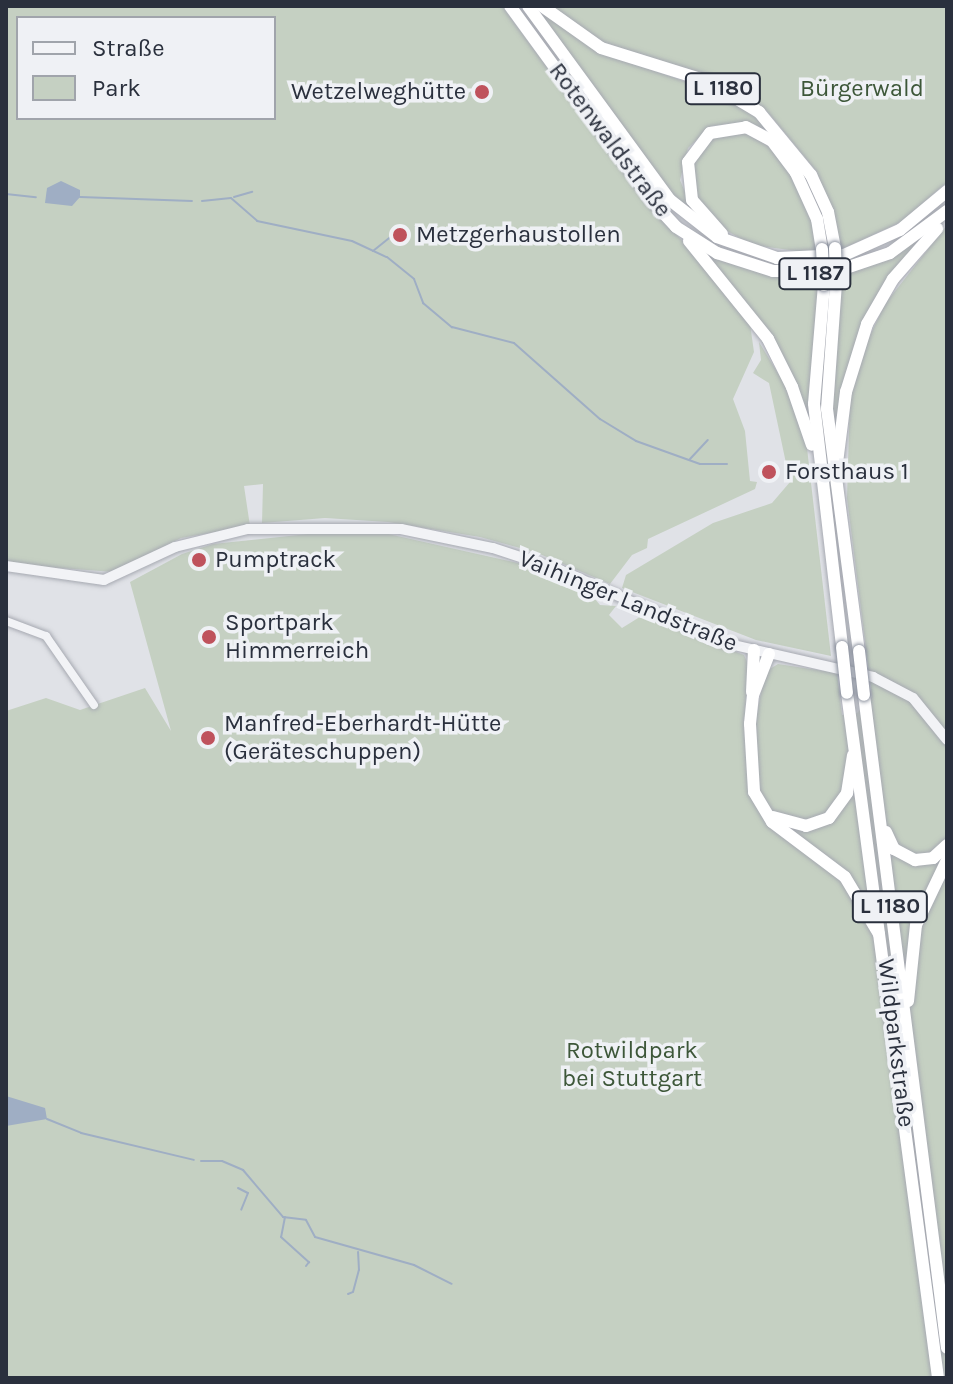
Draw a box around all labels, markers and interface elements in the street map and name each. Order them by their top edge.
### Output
legend [16,16,276,120]
text: Straße [92,34,164,62]
street label: Rotenwaldstraße [543,57,677,223]
road number: L 1180 [683,71,763,107]
text: Park [92,74,141,102]
park label: Bürgerwald [800,75,924,103]
place label: Wetzelweghütte [291,78,466,106]
marker: Wetzelweghütte [473,83,491,101]
place label: Metzgerhaustollen [416,221,621,249]
marker: Metzgerhaustollen [391,226,409,244]
road number: L 1187 [777,256,853,292]
place label: Forsthaus 1 [785,458,909,486]
marker: Forsthaus 1 [760,463,778,481]
street label: Vaihinger Landstraße [515,544,741,658]
place label: Pumptrack [215,546,336,574]
marker: Pumptrack [190,551,208,569]
place label: Sportpark Himmerreich [225,609,369,665]
marker: Sportpark Himmerreich [200,628,218,646]
place label: Manfred-Eberhardt-Hütte (Geräteschuppen) [224,710,501,766]
marker: Manfred-Eberhardt-Hütte (Geräteschuppen) [199,729,217,747]
road number: L 1180 [850,889,930,925]
street label: Wildparkstraße [871,957,921,1129]
park label: Rotwildpark bei Stuttgart [562,1037,702,1093]

